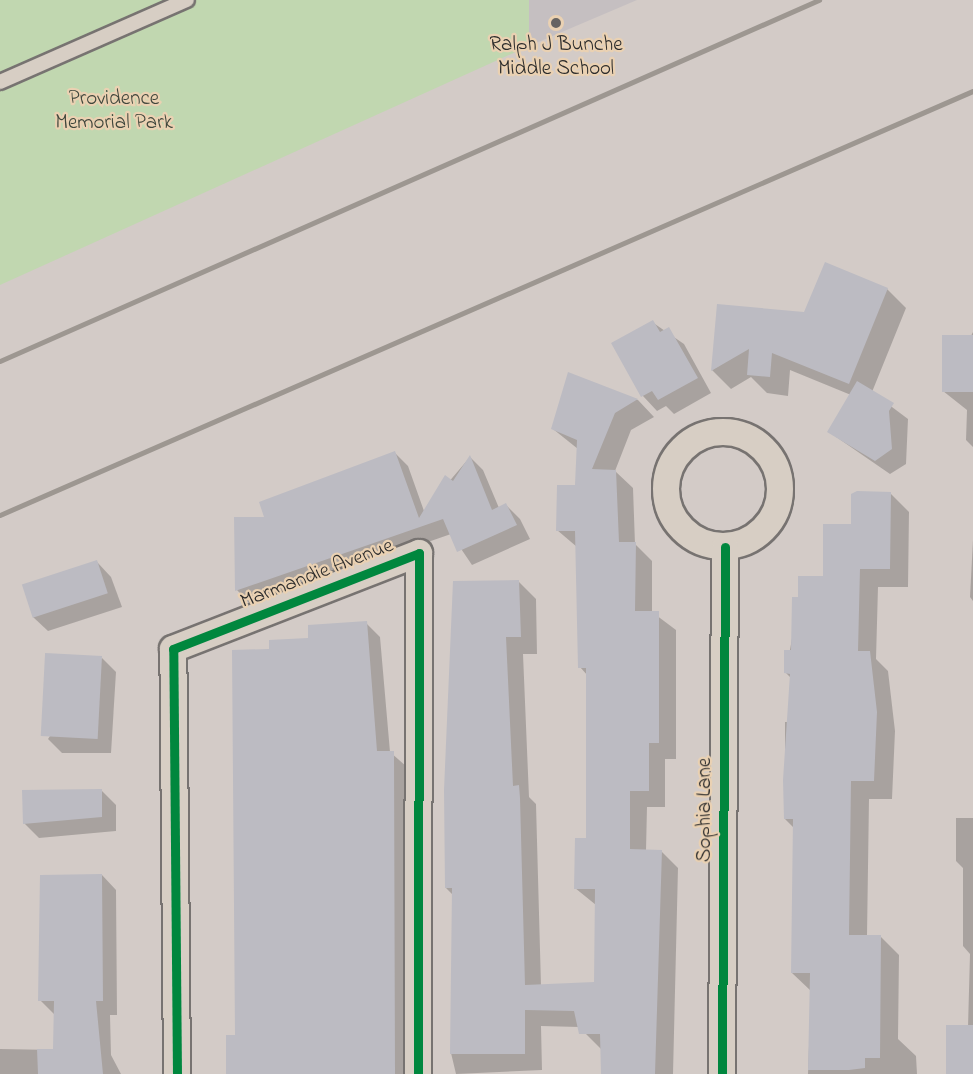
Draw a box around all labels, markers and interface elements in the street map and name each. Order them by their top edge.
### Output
marker: Ralph J Bunche Middle School [549,16,563,30]
place label: Ralph J Bunche Middle School [489,32,623,82]
park label: Providence Memorial Park [55,86,173,136]
street label: Marmandie Avenue [237,533,397,615]
street label: Sophia Lane [692,758,718,862]

